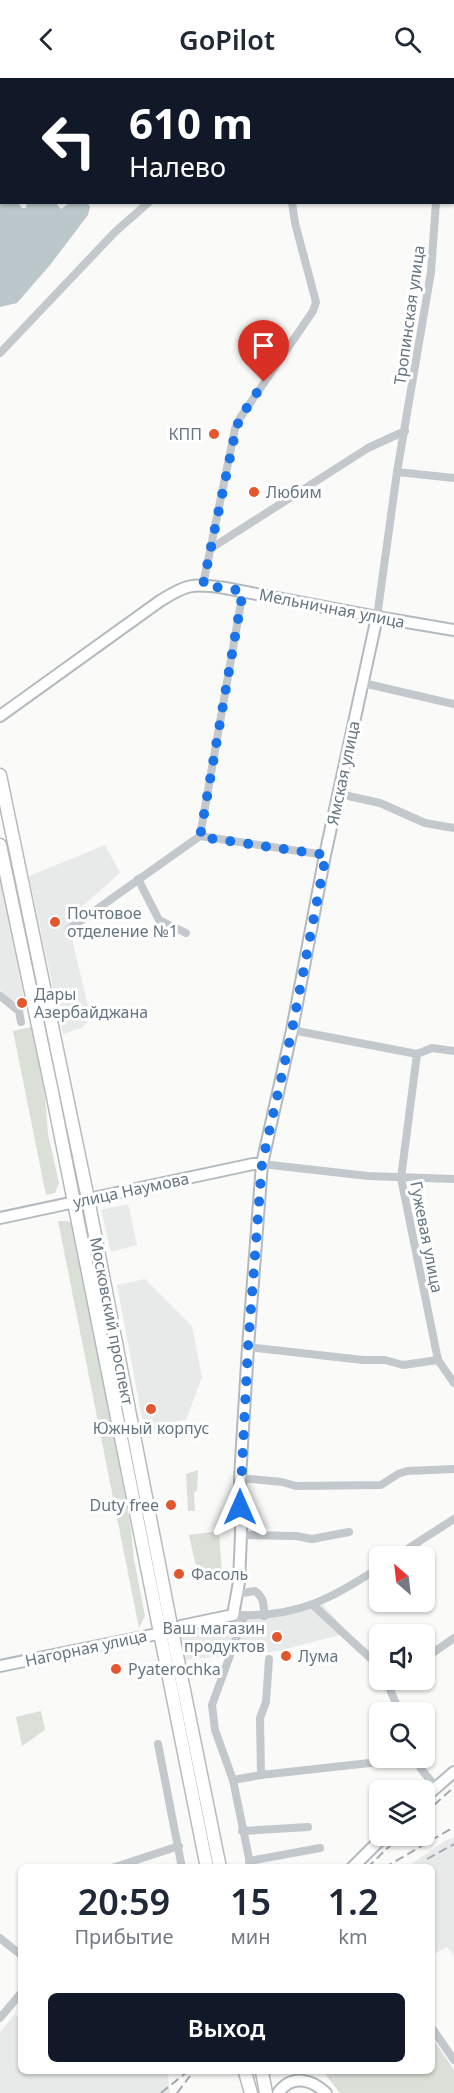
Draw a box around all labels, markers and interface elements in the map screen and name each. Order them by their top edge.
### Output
text: GoPilot [179,21,275,58]
icon: back [30,23,63,56]
icon: search [391,23,424,56]
text: 610 m [129,94,253,151]
icon: left [30,102,108,180]
text: Налево [129,148,226,185]
street label: Тропинская улица [388,244,430,386]
pin [238,320,289,382]
icon: arrive [247,329,280,362]
place label: КПП [169,423,202,445]
marker: КПП [207,427,221,441]
place label: Любим [266,481,322,503]
marker: Любим [247,485,261,499]
street label: Мельничная улица [257,583,407,633]
street label: Ямская улица [321,719,365,827]
place label: Почтовое отделение №1 [67,902,178,942]
marker: Почтовое отделение №1 [48,915,62,929]
place label: Дары Азербайджана [34,983,148,1023]
marker: Дары Азербайджана [15,996,29,1010]
street label: улица Наумова [71,1167,191,1213]
street label: Гужевая улица [405,1179,449,1295]
street label: Московский проспект [85,1235,139,1407]
marker: Южный корпус [144,1402,158,1416]
place label: Южный корпус [93,1417,209,1439]
position arrow [208,1475,272,1539]
place label: Duty free [89,1494,159,1516]
marker: Duty free [164,1498,178,1512]
north arrow [369,1546,435,1612]
map controls [369,1546,435,1846]
place label: Фасоль [191,1563,248,1585]
marker: Фасоль [172,1567,186,1581]
place label: Ваш магазин продуктов [163,1617,265,1657]
street label: Нагорная улица [23,1624,149,1672]
button: sound [369,1624,435,1690]
marker: Ваш магазин продуктов [270,1630,284,1644]
place label: Лума [298,1645,339,1667]
marker: Лума [279,1649,293,1663]
place label: Pyaterochka [128,1658,221,1680]
marker: Pyaterochka [109,1662,123,1676]
button: search [369,1702,435,1768]
button: layers [369,1780,435,1846]
text: 20:59 [78,1877,170,1926]
text: 15 [230,1877,271,1926]
text: 1.2 [327,1877,379,1926]
text: Прибытие [74,1923,174,1950]
text: мин [230,1923,271,1950]
text: km [338,1923,368,1950]
button: Выход [48,1993,405,2062]

